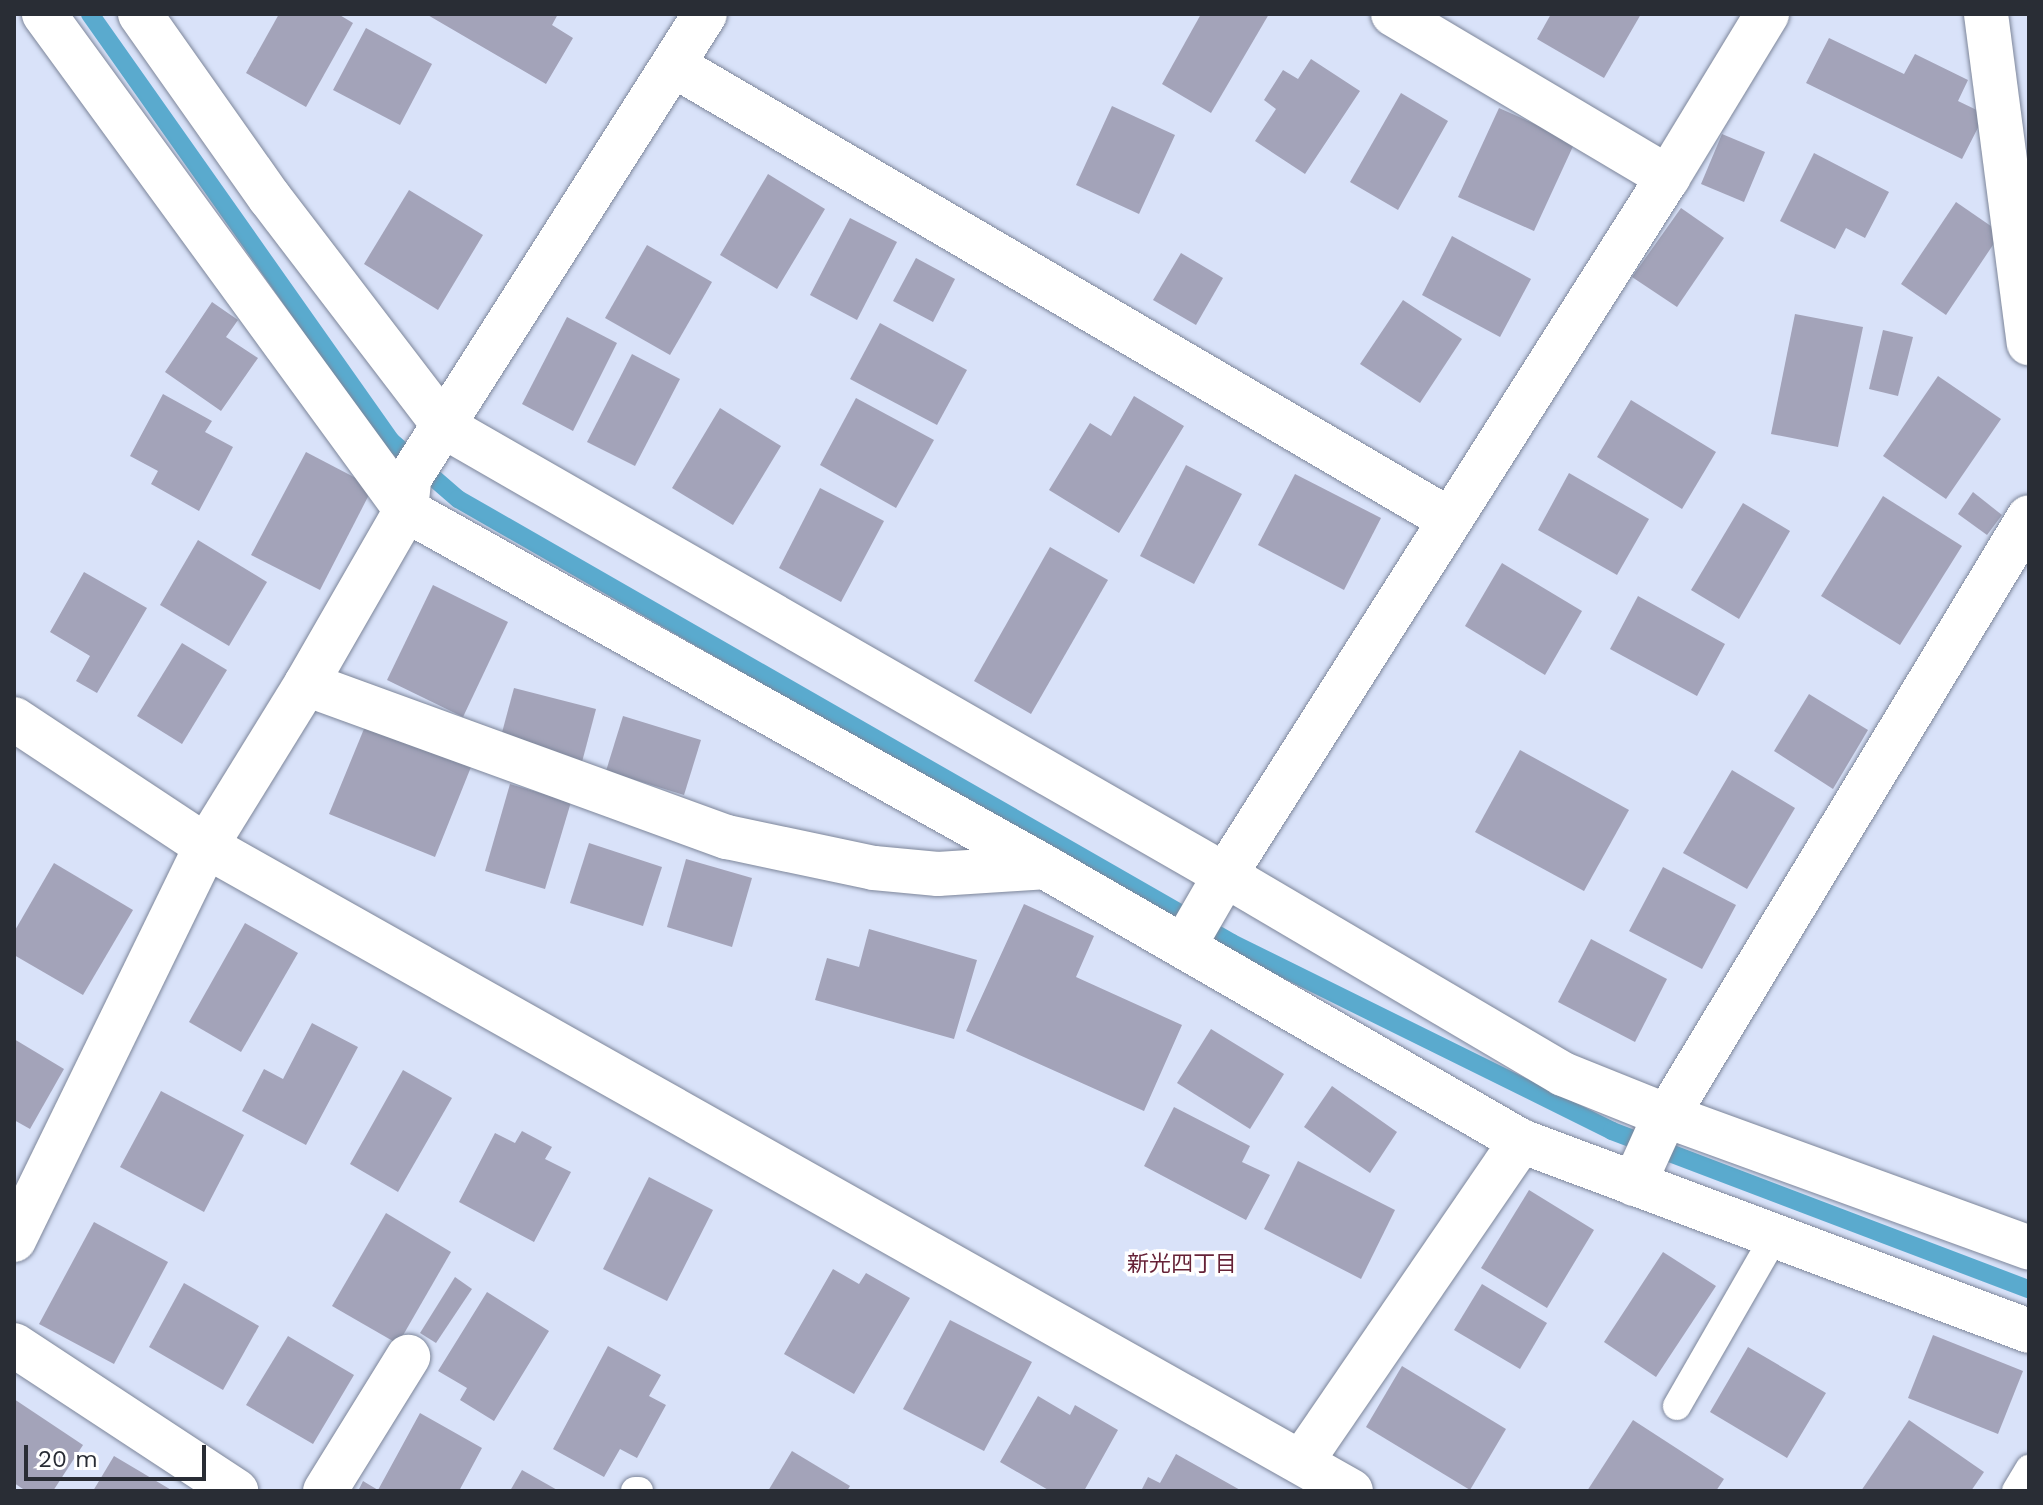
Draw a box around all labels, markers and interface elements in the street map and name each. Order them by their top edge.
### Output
district label: 新光四丁目 [1127,1251,1237,1277]
scale bar [28,1429,210,1479]
text: 20 m [38,1445,98,1473]

